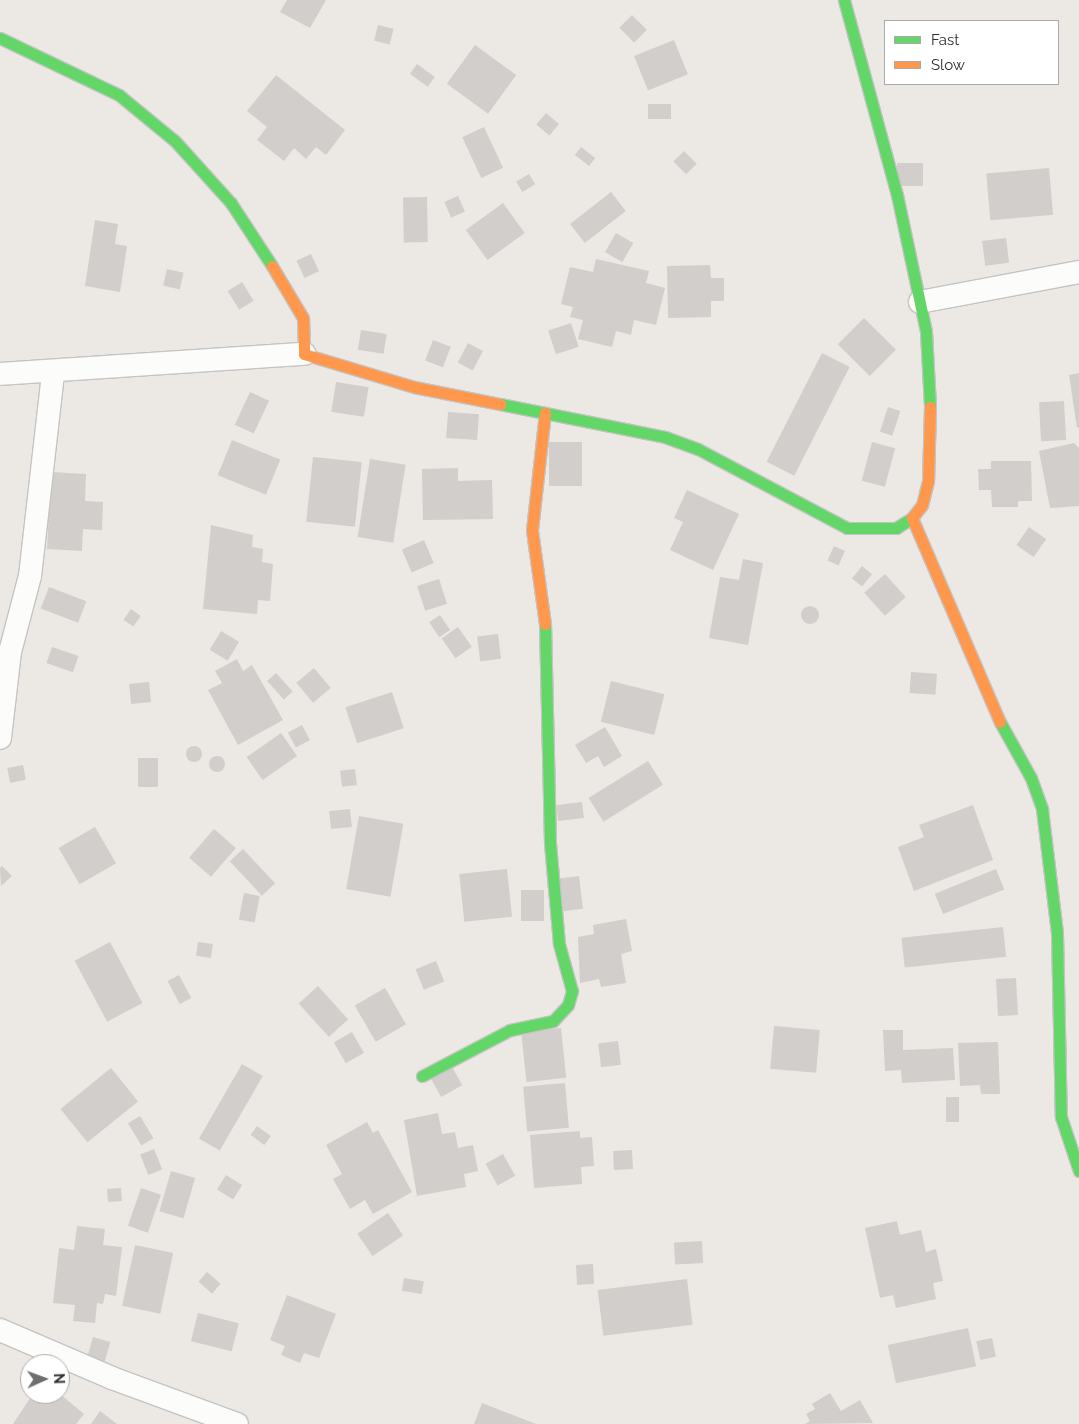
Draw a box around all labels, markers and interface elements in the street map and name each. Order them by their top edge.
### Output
legend [884,20,1059,85]
text: Fast [931,31,959,49]
text: Slow [931,56,965,74]
north arrow [20,1354,70,1404]
text: N [51,1373,67,1384]

